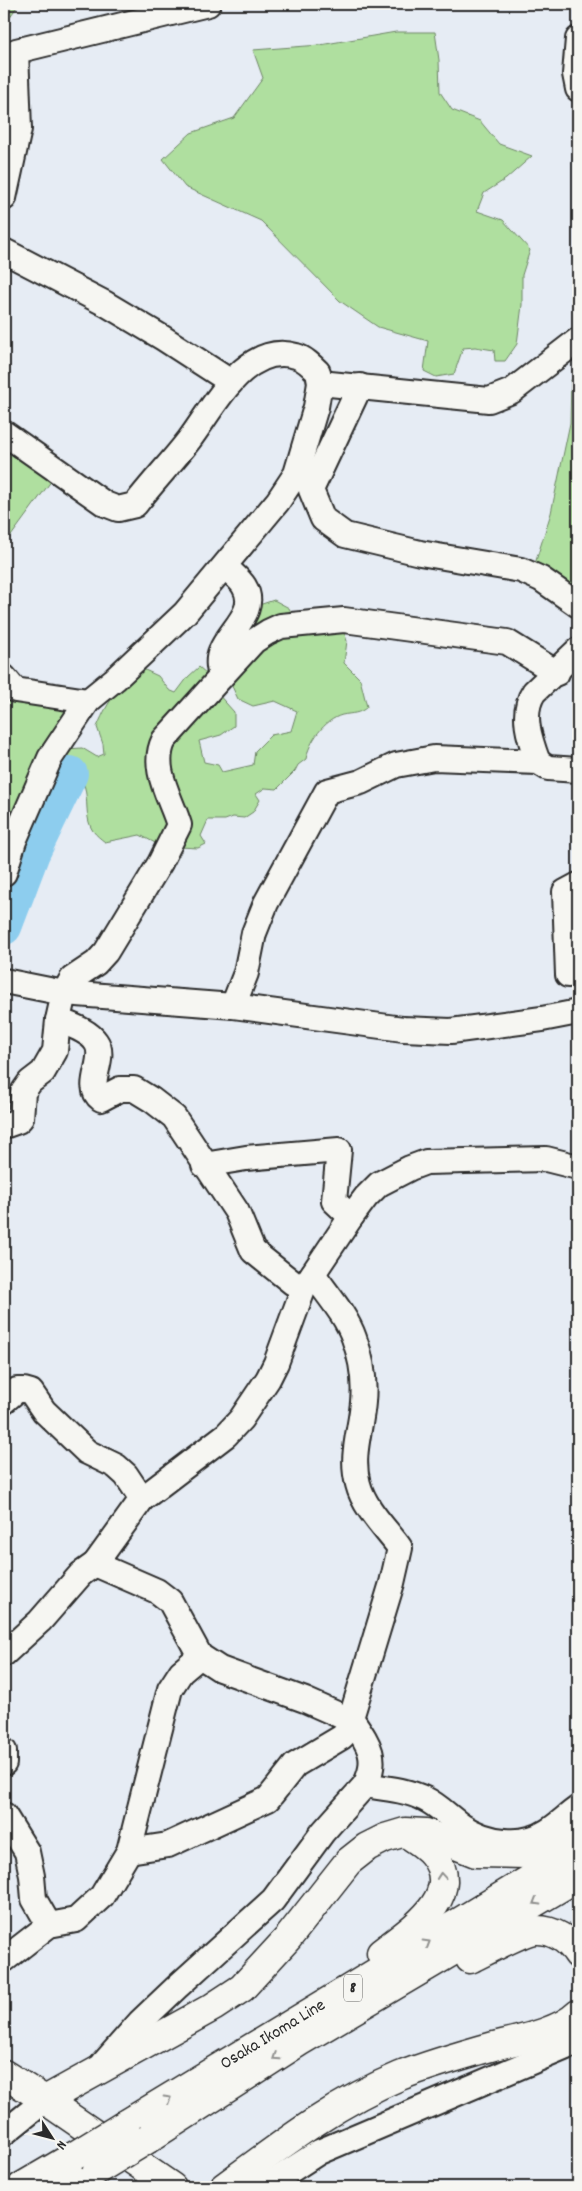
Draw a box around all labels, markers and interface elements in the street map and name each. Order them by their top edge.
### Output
one-way arrow [436,1872,447,1880]
one-way arrow [533,1896,542,1906]
one-way arrow [421,1939,430,1949]
road number: 8 [344,1975,362,2002]
street label: Osaka Ikoma Line [216,1993,331,2076]
one-way arrow [273,2050,282,2060]
one-way arrow [162,2096,171,2106]
north arrow [28,2114,78,2164]
text: N [51,2136,71,2153]

